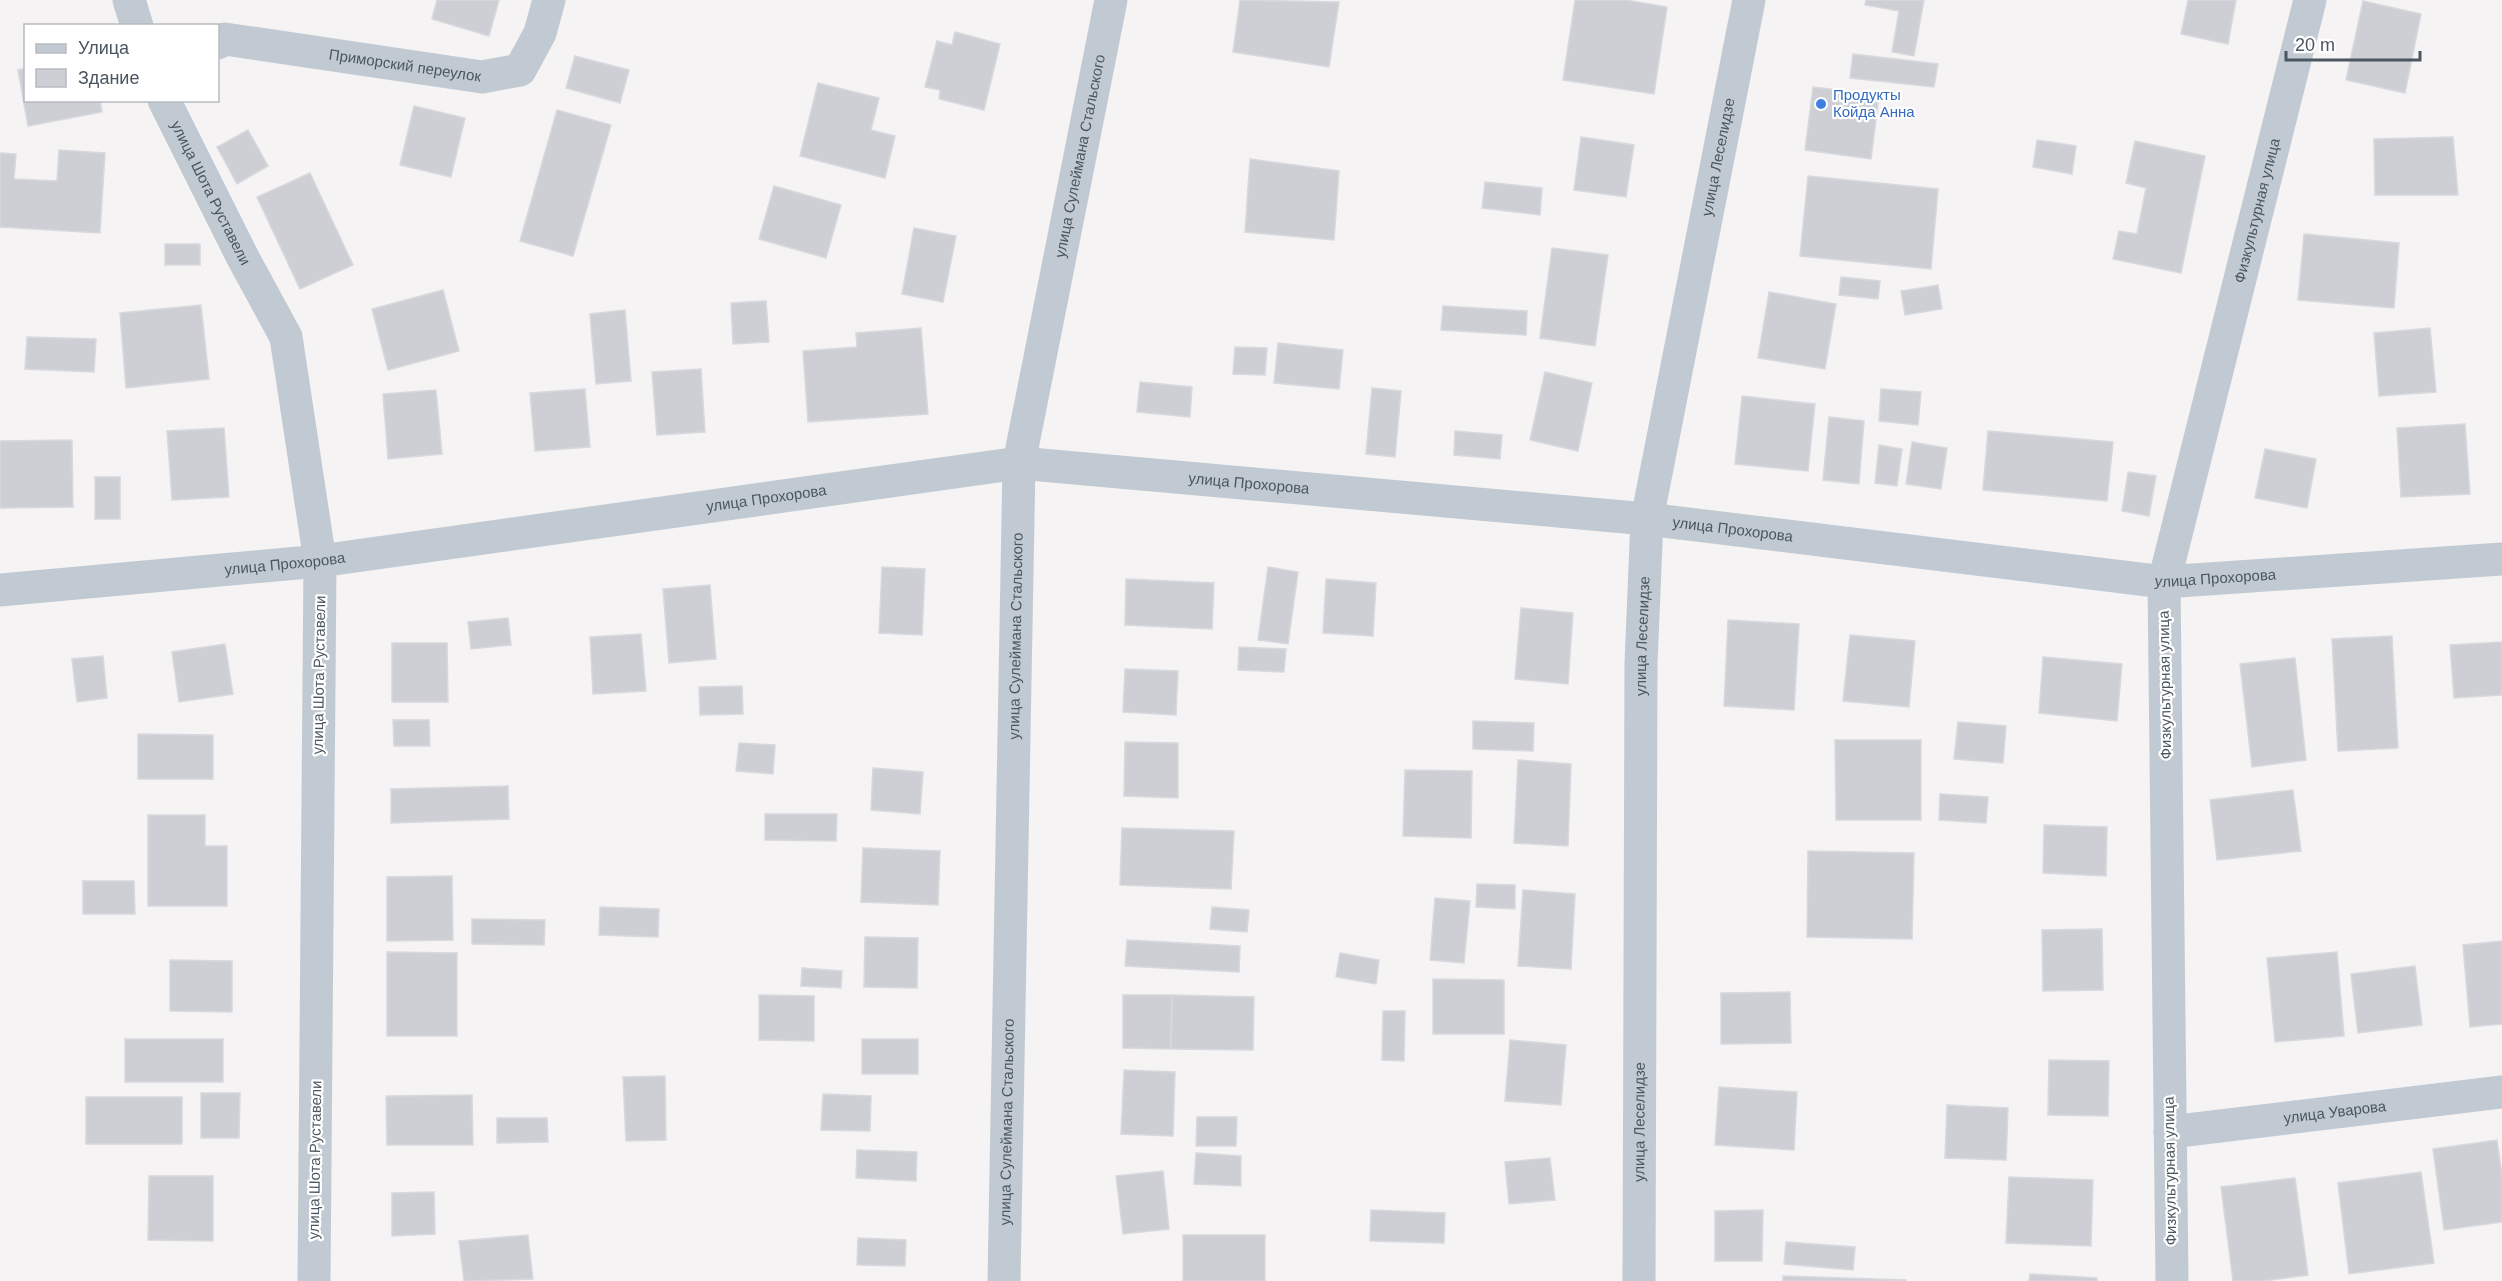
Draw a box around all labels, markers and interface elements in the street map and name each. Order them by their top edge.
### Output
legend [24,24,219,102]
scale bar [2286,24,2420,62]
text: 20 m [2295,35,2335,55]
text: Улица [78,38,130,58]
street label: Приморский переулок [328,45,483,85]
street label: улица Сулеймана Стальского [1051,53,1108,259]
text: Здание [78,68,139,88]
place label: Продукты Койда Анна [1833,86,1915,120]
street label: улица Леселидзе [1698,96,1738,217]
marker: Продукты Койда Анна [1814,97,1828,111]
street label: улица Шота Руставели [168,118,254,268]
street label: Физкультурная улица [2230,135,2283,285]
street label: улица Прохорова [1188,469,1311,497]
street label: улица Прохорова [705,481,828,515]
street label: улица Прохорова [1672,513,1795,545]
street label: улица Сулеймана Стальского [1005,532,1026,740]
street label: улица Прохорова [224,548,347,578]
street label: улица Прохорова [2154,565,2277,590]
street label: улица Леселидзе [1632,576,1653,696]
street label: улица Шота Руставели [309,595,328,755]
street label: Физкультурная улица [2155,610,2174,760]
street label: улица Сулеймана Стальского [996,1018,1017,1226]
street label: улица Леселидзе [1630,1062,1648,1182]
street label: улица Шота Руставели [305,1080,324,1240]
street label: Физкультурная улица [2160,1096,2179,1246]
street label: улица Уварова [2283,1097,2388,1126]

